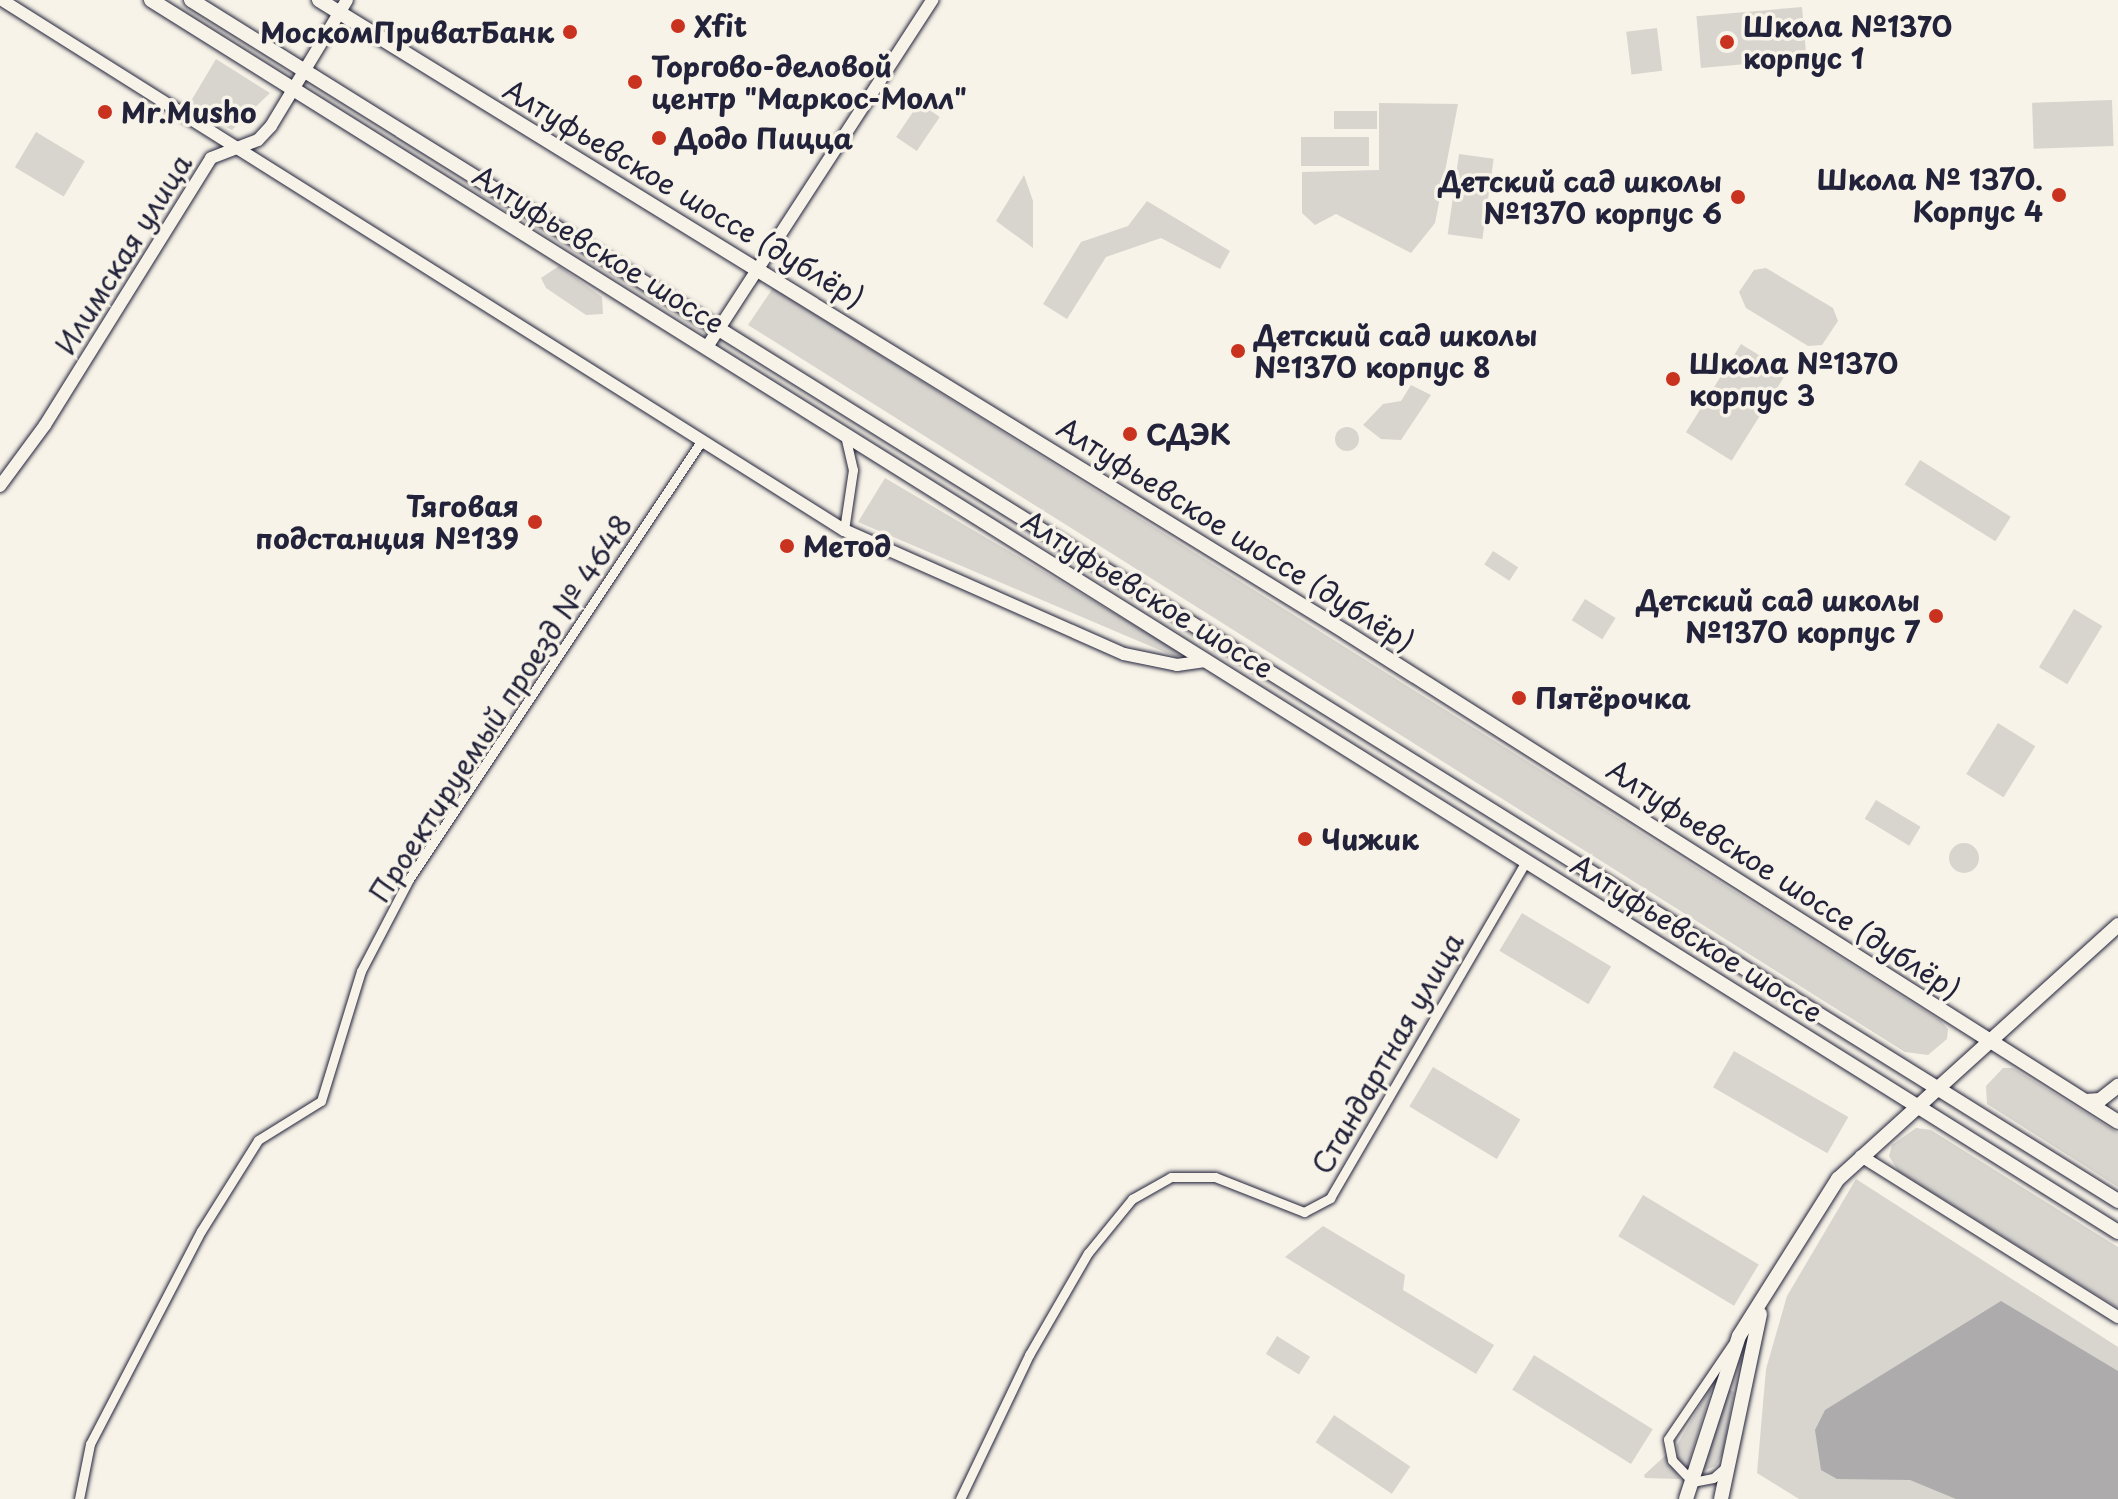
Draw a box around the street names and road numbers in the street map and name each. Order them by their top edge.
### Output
street label: Алтуфьевское шоссе (дублёр) [497,72,871,314]
street label: Илимская улица [48,147,198,361]
street label: Алтуфьевское шоссе [467,158,731,340]
street label: Алтуфьевское шоссе (дублёр) [1051,410,1421,658]
street label: Алтуфьевское шоссе [1016,503,1280,685]
street label: Проектируемый проезд № 4648 [361,507,639,909]
street label: Алтуфьевское шоссе (дублёр) [1601,752,1967,1006]
street label: Алтуфьевское шоссе [1565,847,1829,1029]
street label: Стандартная улица [1304,926,1470,1180]

